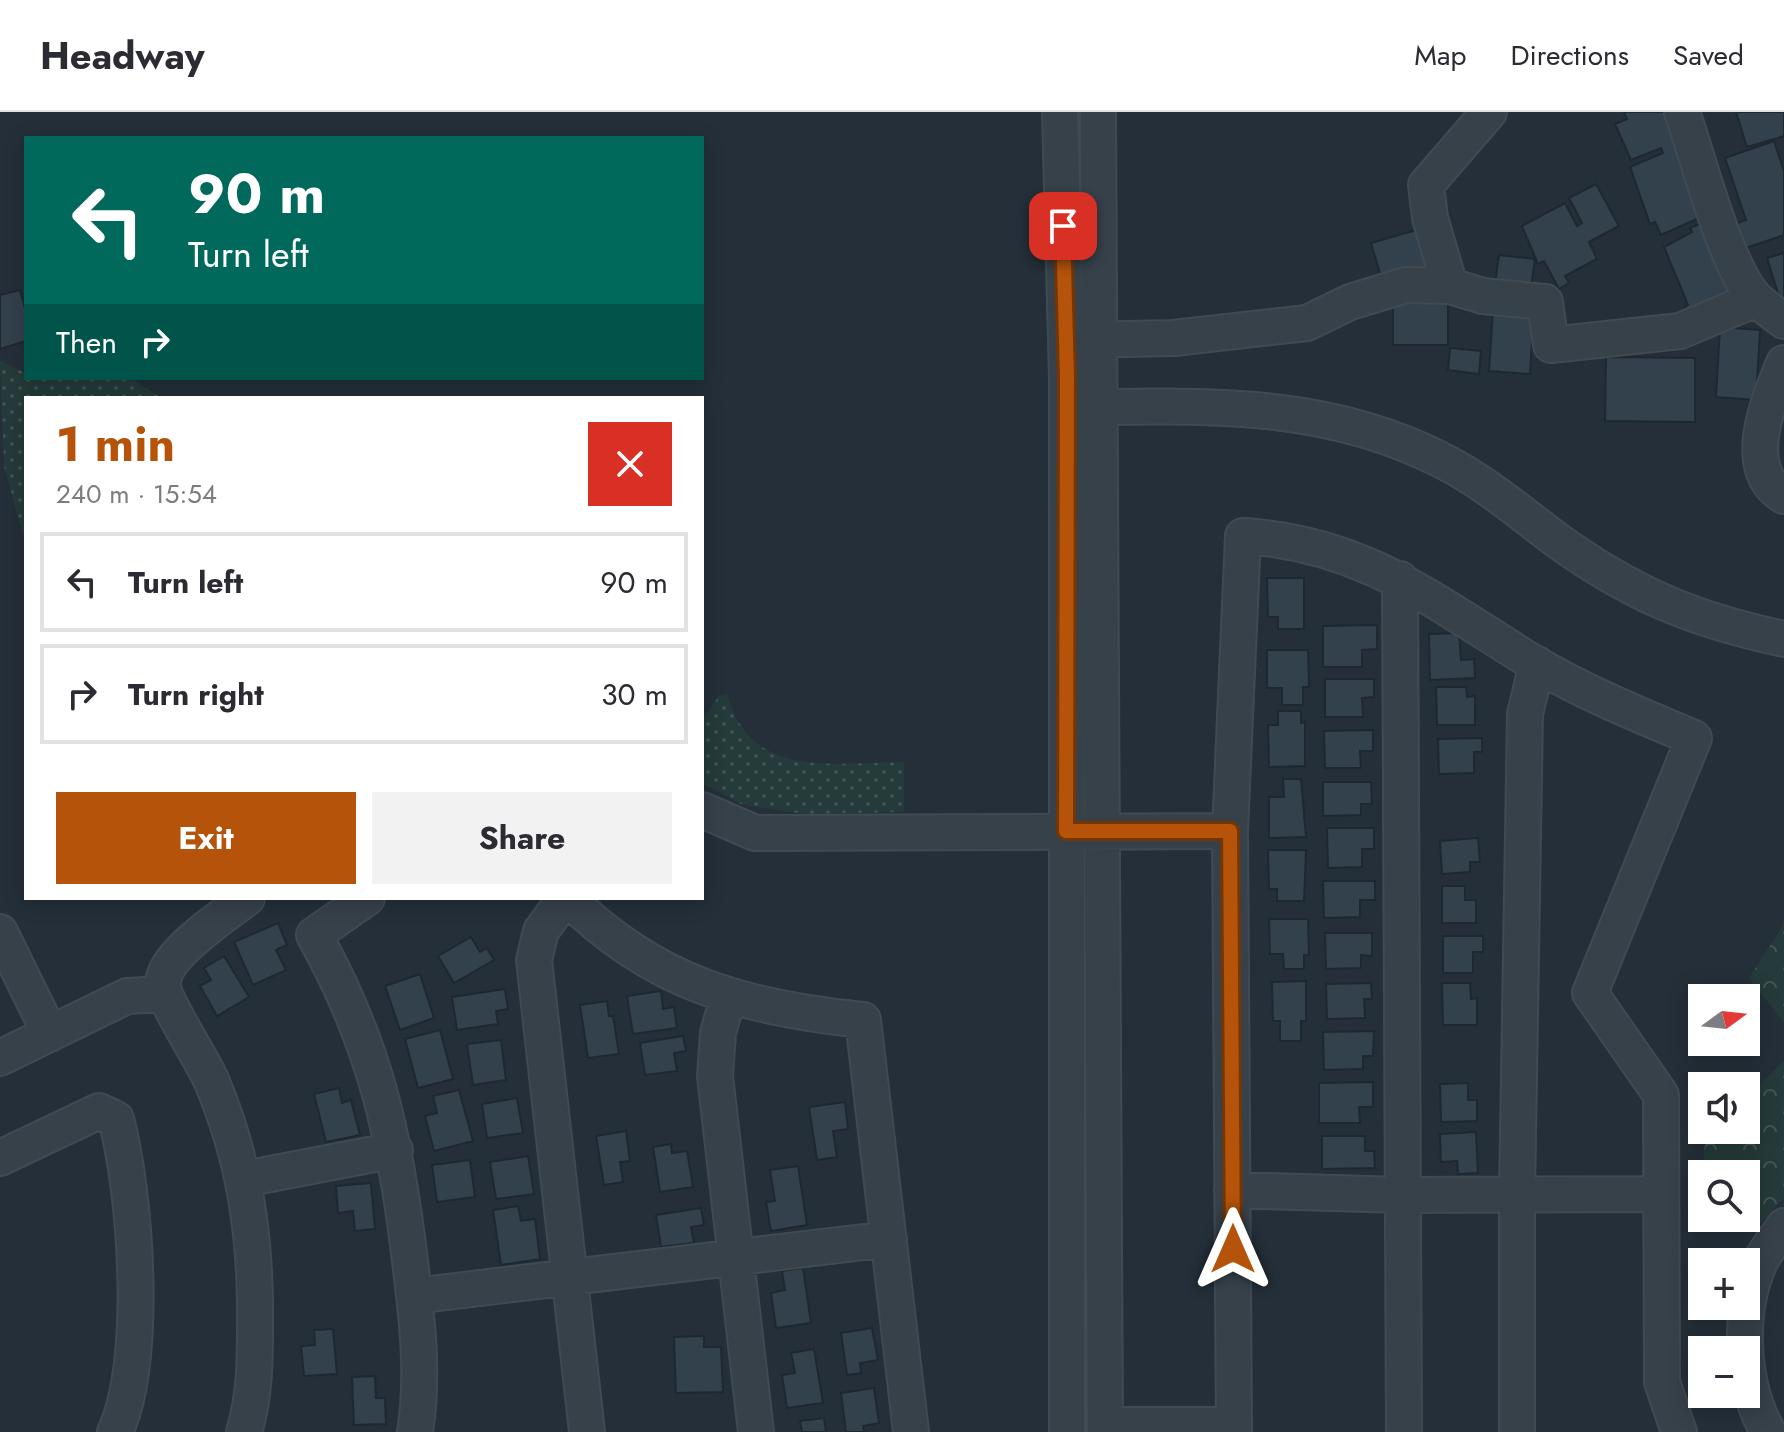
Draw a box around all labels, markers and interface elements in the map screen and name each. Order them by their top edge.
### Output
text: Headway [40,28,205,83]
text: Map [1414,35,1466,76]
text: Directions [1510,35,1629,76]
text: Saved [1673,35,1744,76]
text: 90 m [188,153,325,234]
icon: left [56,168,160,272]
pin [1029,192,1097,260]
icon: arrive [1041,204,1085,248]
text: Turn left [188,228,309,280]
icon: right [133,320,177,364]
text: Then [56,321,117,364]
text: 1 min [56,410,175,479]
button: close [588,422,672,506]
text: 240 m · 15:54 [56,475,217,513]
icon: left [60,560,104,604]
text: Turn left [128,561,243,604]
text: 90 m [600,561,668,604]
icon: right [60,672,104,716]
text: Turn right [128,673,264,716]
text: 30 m [601,673,668,716]
button: Exit [56,792,356,884]
button: Share [372,792,672,884]
north arrow [1688,984,1760,1056]
map controls [1688,984,1760,1408]
button: sound [1688,1072,1760,1144]
button: search [1688,1160,1760,1232]
position arrow [1191,1207,1275,1291]
button: + [1688,1248,1760,1320]
button: − [1688,1336,1760,1408]

